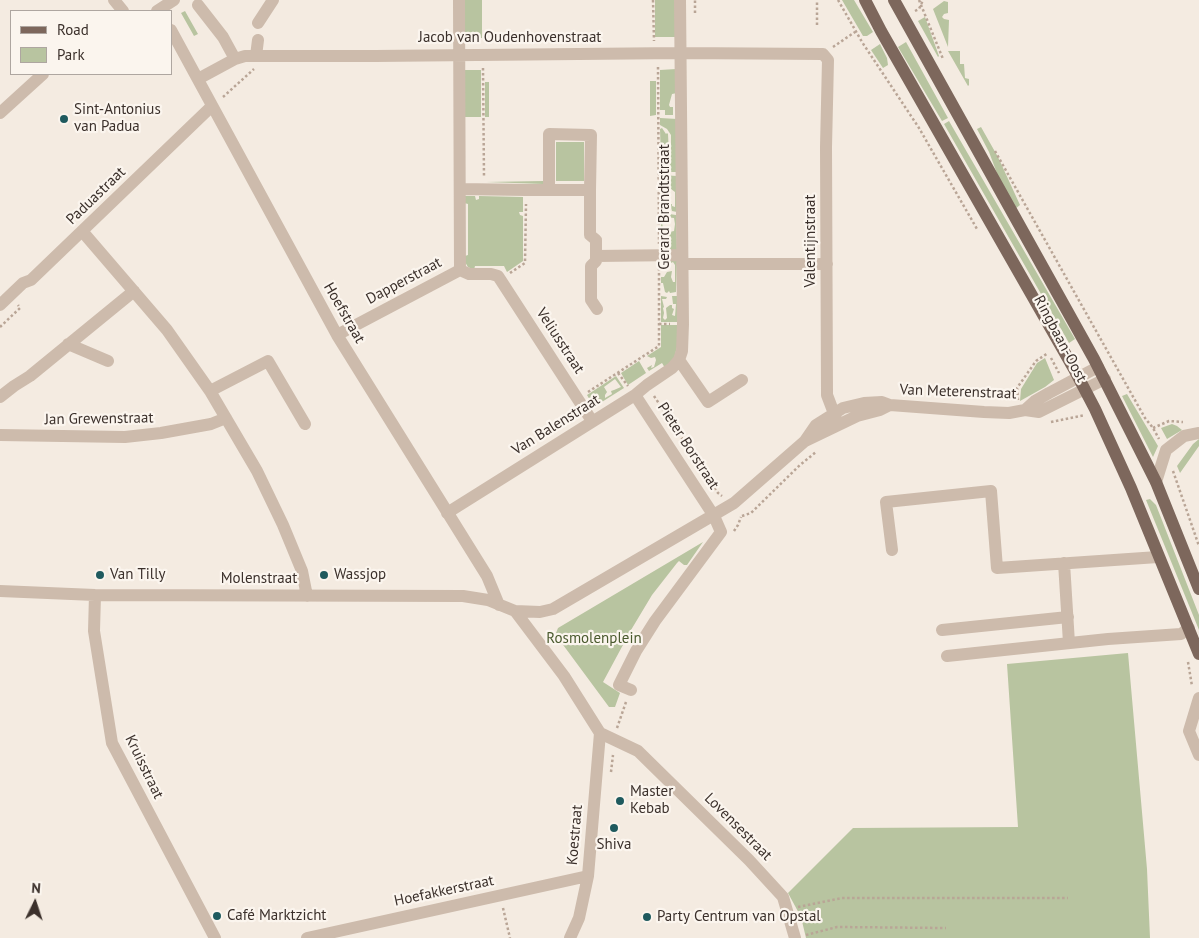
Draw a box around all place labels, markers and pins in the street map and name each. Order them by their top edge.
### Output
place label: Sint-Antonius van Padua [74,101,161,136]
marker: Sint-Antonius van Padua [58,113,70,125]
place label: Van Tilly [110,566,166,584]
place label: Wassjop [334,566,386,584]
marker: Van Tilly [94,569,106,581]
marker: Wassjop [318,569,330,581]
place label: Master Kebab [630,783,673,818]
marker: Master Kebab [614,795,626,807]
marker: Shiva [608,822,620,834]
place label: Shiva [597,836,631,854]
place label: Café Marktzicht [227,907,326,925]
place label: Party Centrum van Opstal [657,908,821,926]
marker: Café Marktzicht [211,910,223,922]
marker: Party Centrum van Opstal [641,911,653,923]

